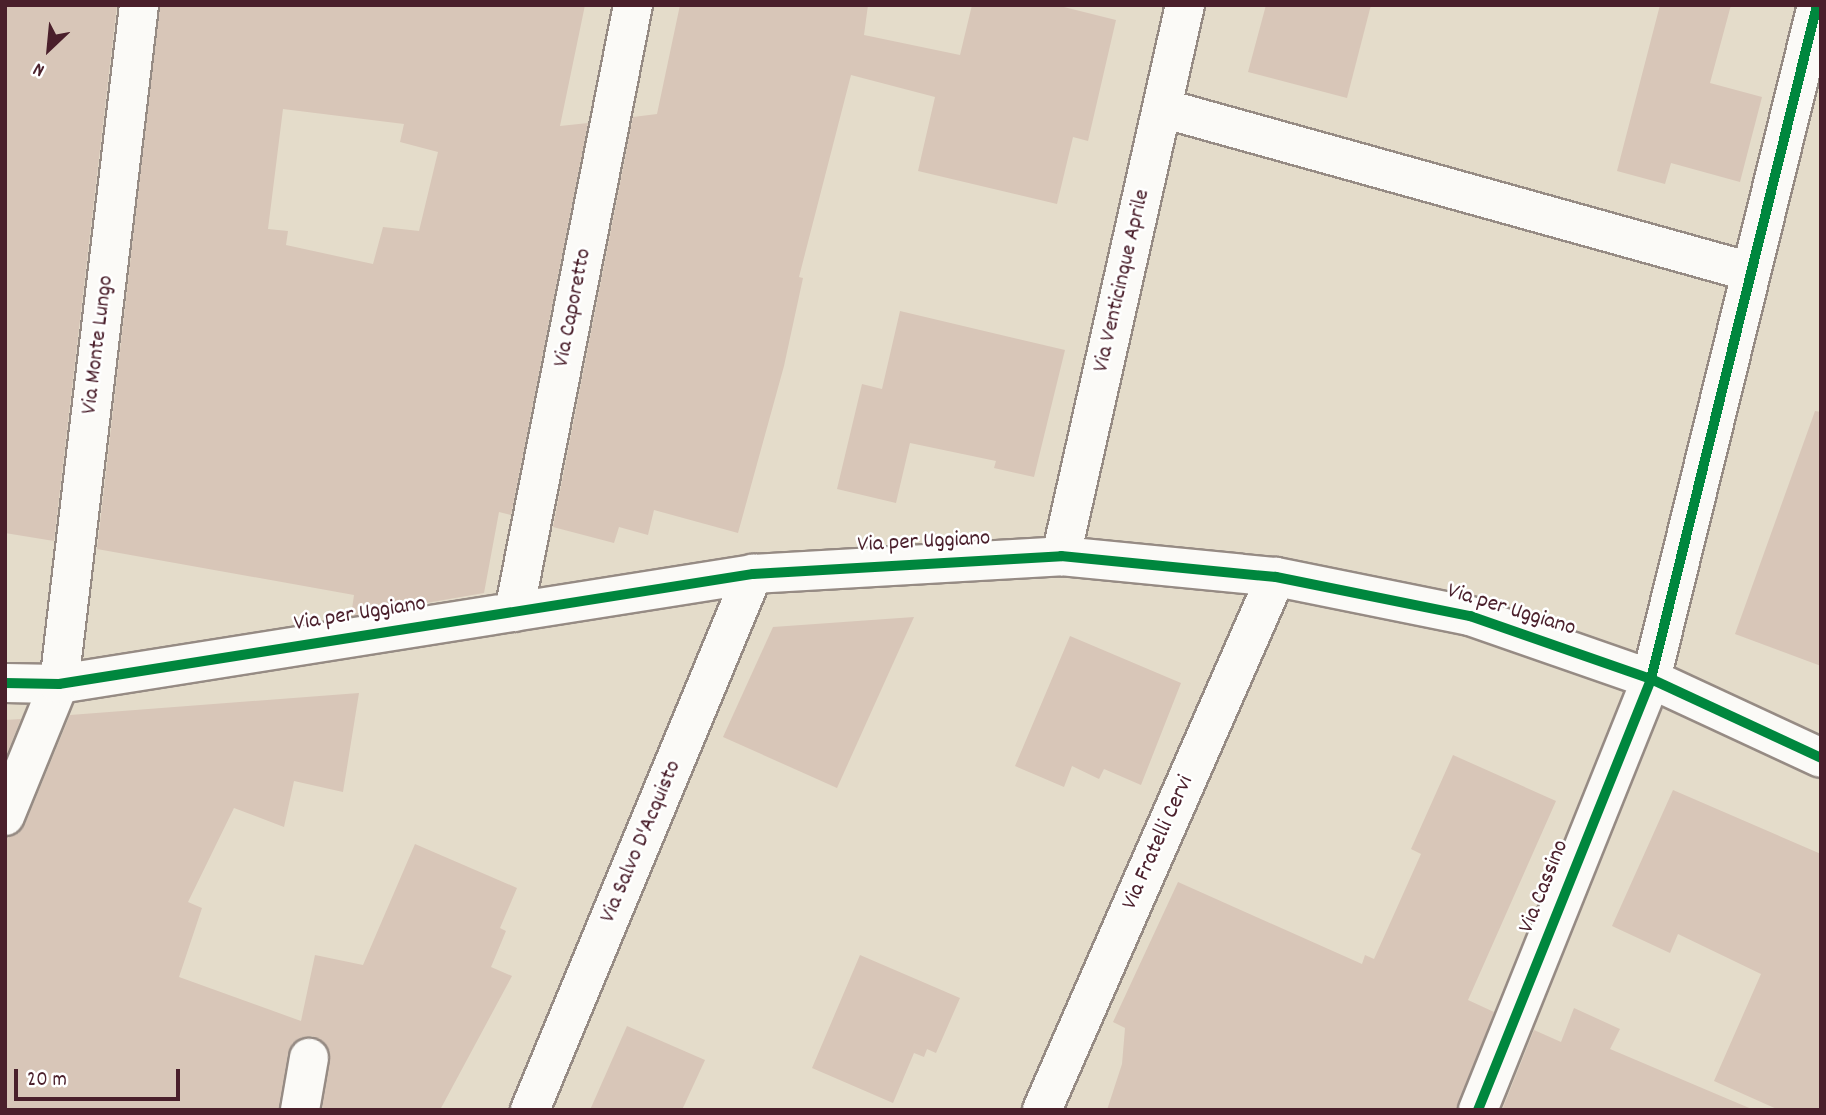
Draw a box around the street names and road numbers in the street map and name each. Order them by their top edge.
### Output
street label: Via Venticinque Aprile [1089,187,1157,375]
street label: Via Caporetto [549,246,599,370]
street label: Via Monte Lungo [77,274,121,416]
street label: Via per Uggiano [857,526,991,560]
street label: Via per Uggiano [1443,578,1579,644]
street label: Via per Uggiano [292,591,428,639]
street label: Via Salvo D'Acquisto [595,757,689,927]
street label: Via Fratelli Cervi [1117,772,1201,914]
street label: Via Cassino [1514,836,1576,938]

